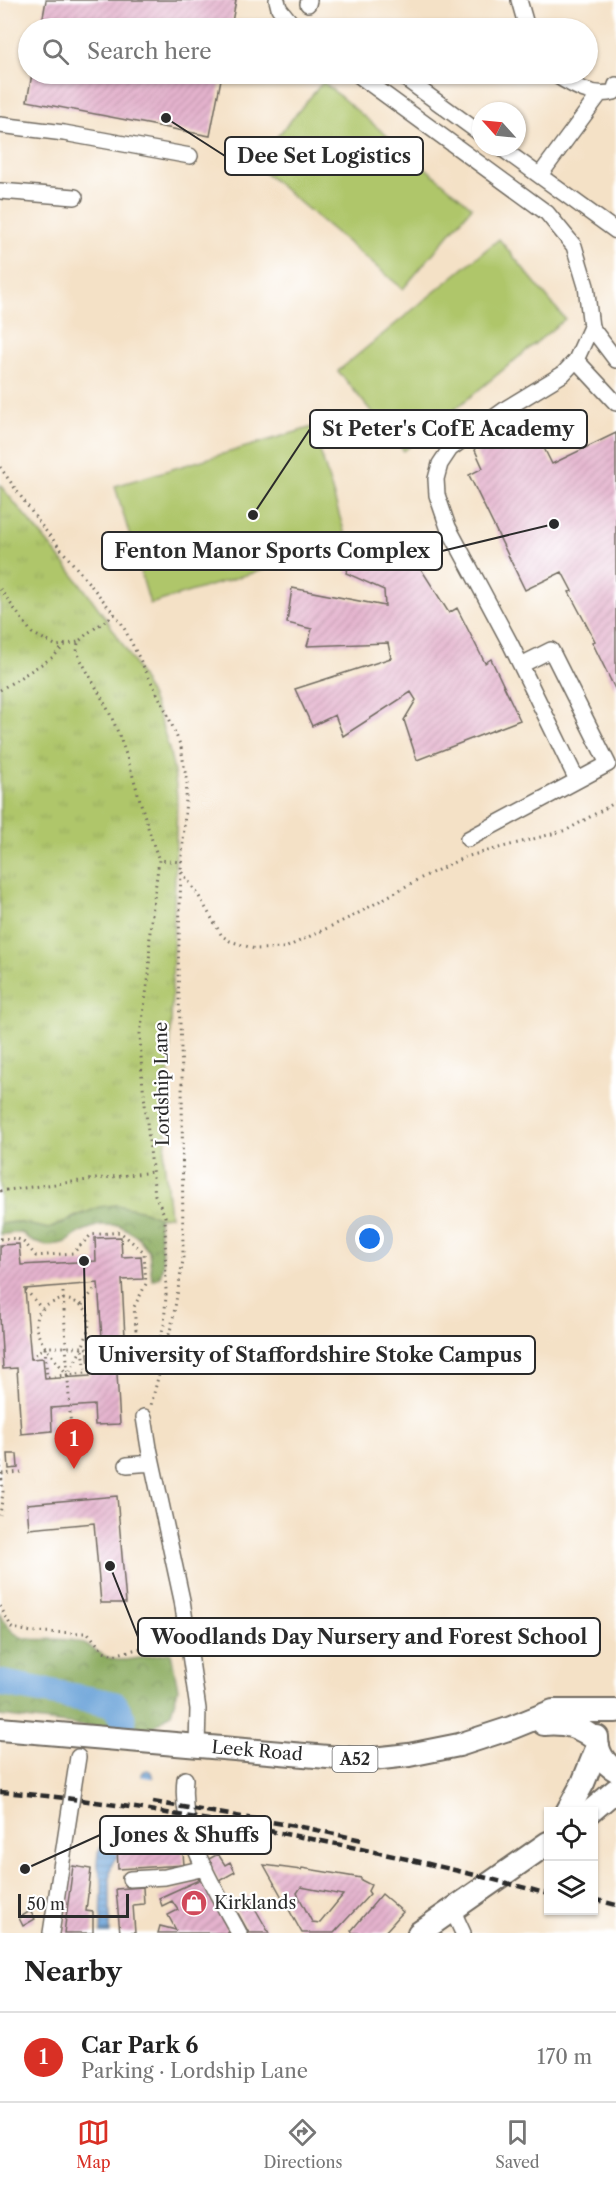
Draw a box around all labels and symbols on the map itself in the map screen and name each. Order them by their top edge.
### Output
north arrow [472,102,526,156]
callout: Dee Set Logistics [225,137,423,175]
text: Dee Set Logistics [237,144,411,168]
callout: St Peter's CofE Academy [310,410,587,448]
text: St Peter's CofE Academy [322,417,575,441]
callout: Fenton Manor Sports Complex [102,532,442,570]
text: Fenton Manor Sports Complex [114,539,431,563]
street label: Lordship Lane [150,1022,174,1146]
your location [355,1224,384,1253]
callout: University of Staffordshire Stoke Campus [86,1336,535,1374]
text: University of Staffordshire Stoke Campus [98,1343,522,1367]
pin: 1 [54,1420,94,1469]
callout: Woodlands Day Nursery and Forest School [138,1618,600,1656]
text: Woodlands Day Nursery and Forest School [150,1625,587,1649]
street label: Leek Road [211,1736,304,1766]
road number: A52 [332,1746,378,1772]
callout: Jones & Shuffs [100,1816,271,1854]
text: Jones & Shuffs [109,1823,259,1847]
shop icon: Kirklands [179,1888,209,1918]
scale bar [18,1891,129,1918]
place label: Kirklands [214,1892,296,1914]

